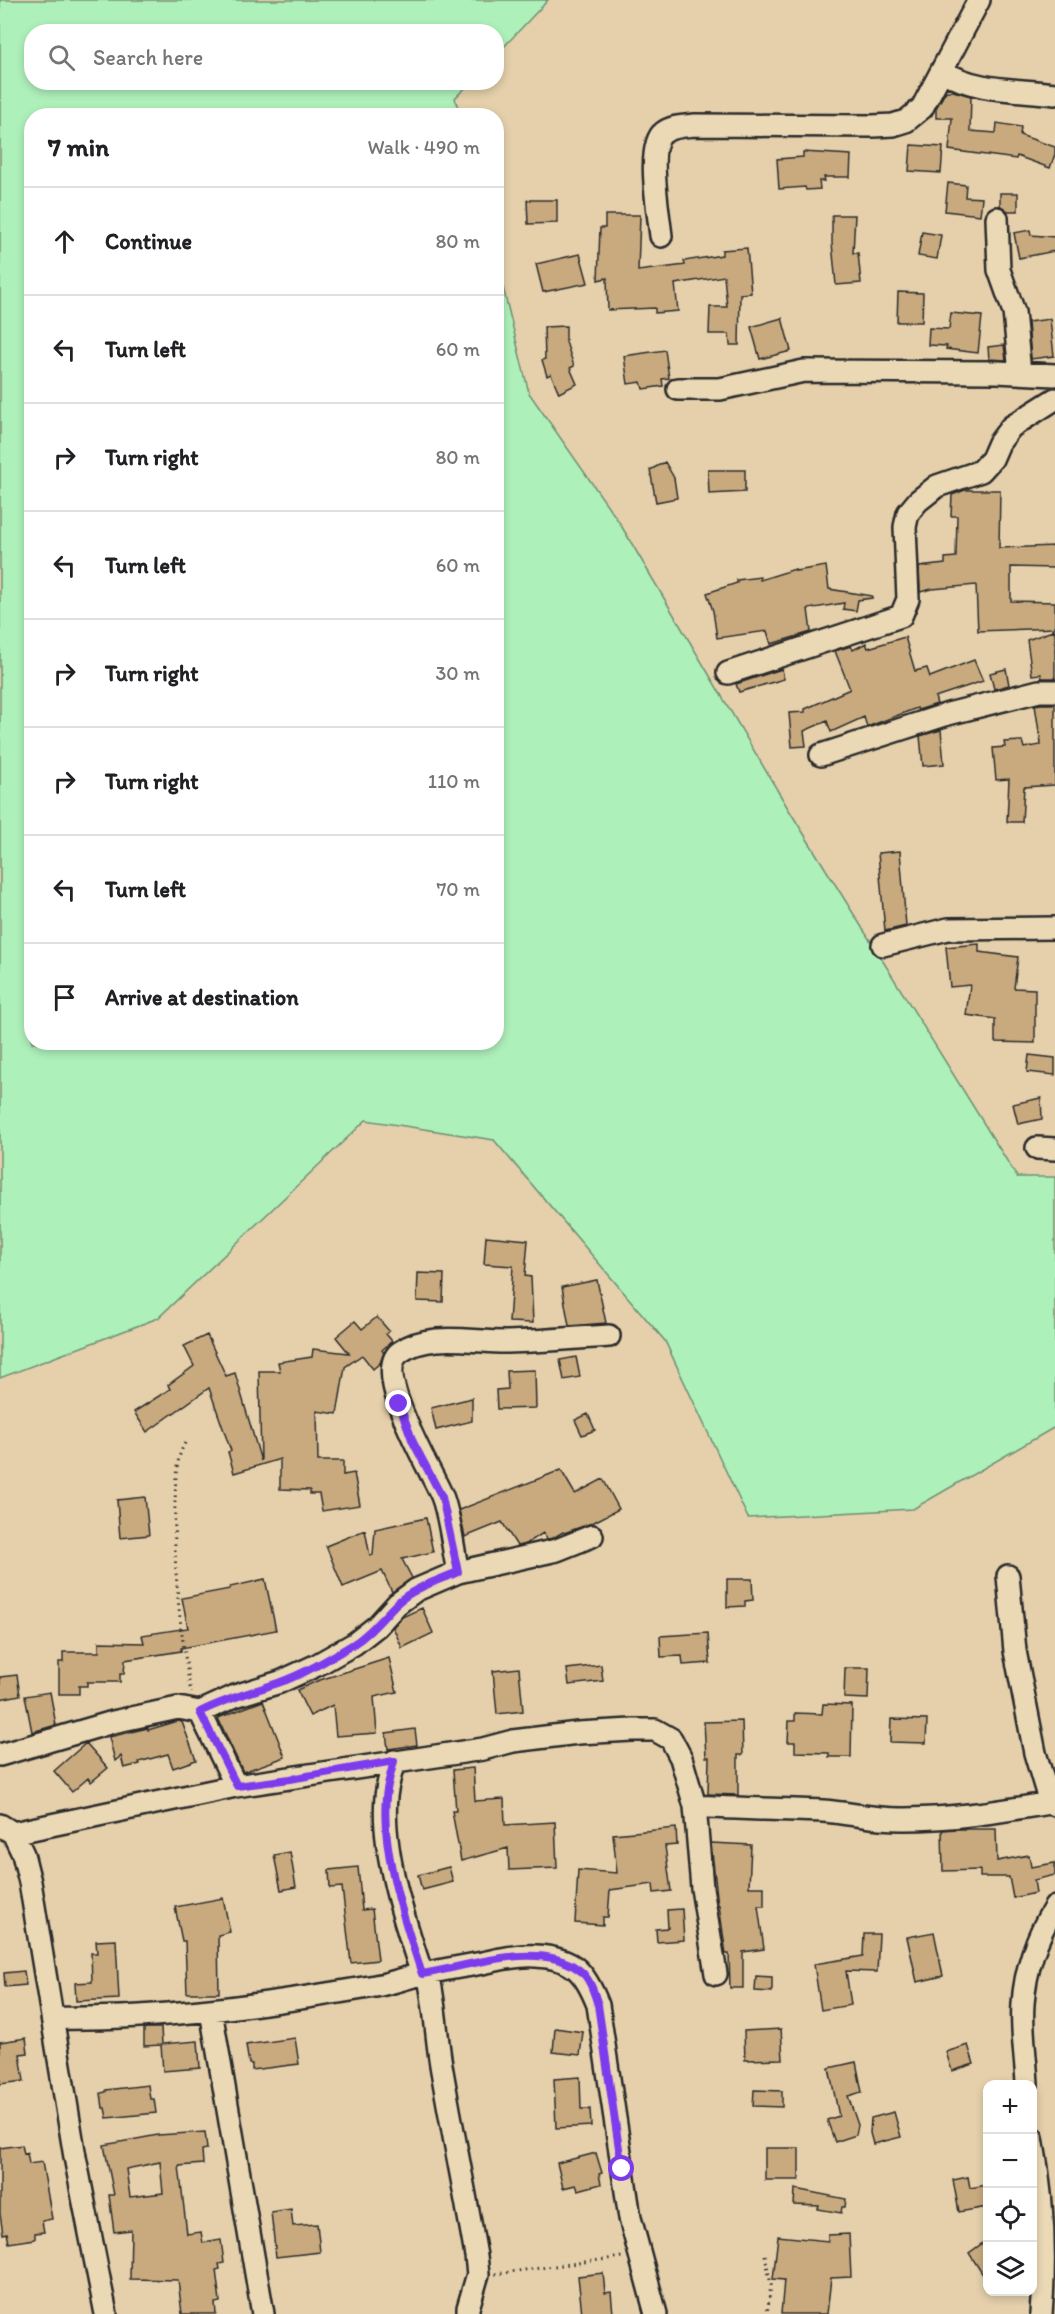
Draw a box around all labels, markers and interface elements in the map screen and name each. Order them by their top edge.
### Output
search box [24,24,504,90]
icon: search [45,41,78,74]
text: Search here [93,44,203,71]
text: 7 min [48,131,109,163]
text: Walk · 490 m [367,135,480,159]
icon: ahead [48,225,81,258]
text: Continue [105,228,192,255]
text: 80 m [435,229,480,253]
icon: left [48,333,81,366]
text: Turn left [105,336,186,363]
text: 60 m [436,337,480,361]
icon: right [48,441,81,474]
text: Turn right [105,444,199,471]
text: 80 m [435,445,480,469]
icon: left [48,549,81,582]
text: Turn left [105,552,186,579]
text: 60 m [436,553,480,577]
icon: right [48,657,81,690]
text: Turn right [105,660,199,687]
text: 30 m [435,661,480,685]
icon: right [48,765,81,798]
text: Turn right [105,768,199,795]
text: 110 m [428,769,480,793]
icon: left [48,873,81,906]
text: Turn left [105,876,186,903]
text: 70 m [436,877,480,901]
icon: arrive [48,981,81,1014]
text: Arrive at destination [105,984,299,1011]
route end [385,1390,411,1416]
map controls [983,2080,1037,2296]
button: + [983,2080,1037,2134]
button: − [983,2134,1037,2188]
route start [608,2155,634,2181]
button: locate [983,2188,1037,2242]
button: layers [983,2242,1037,2296]

